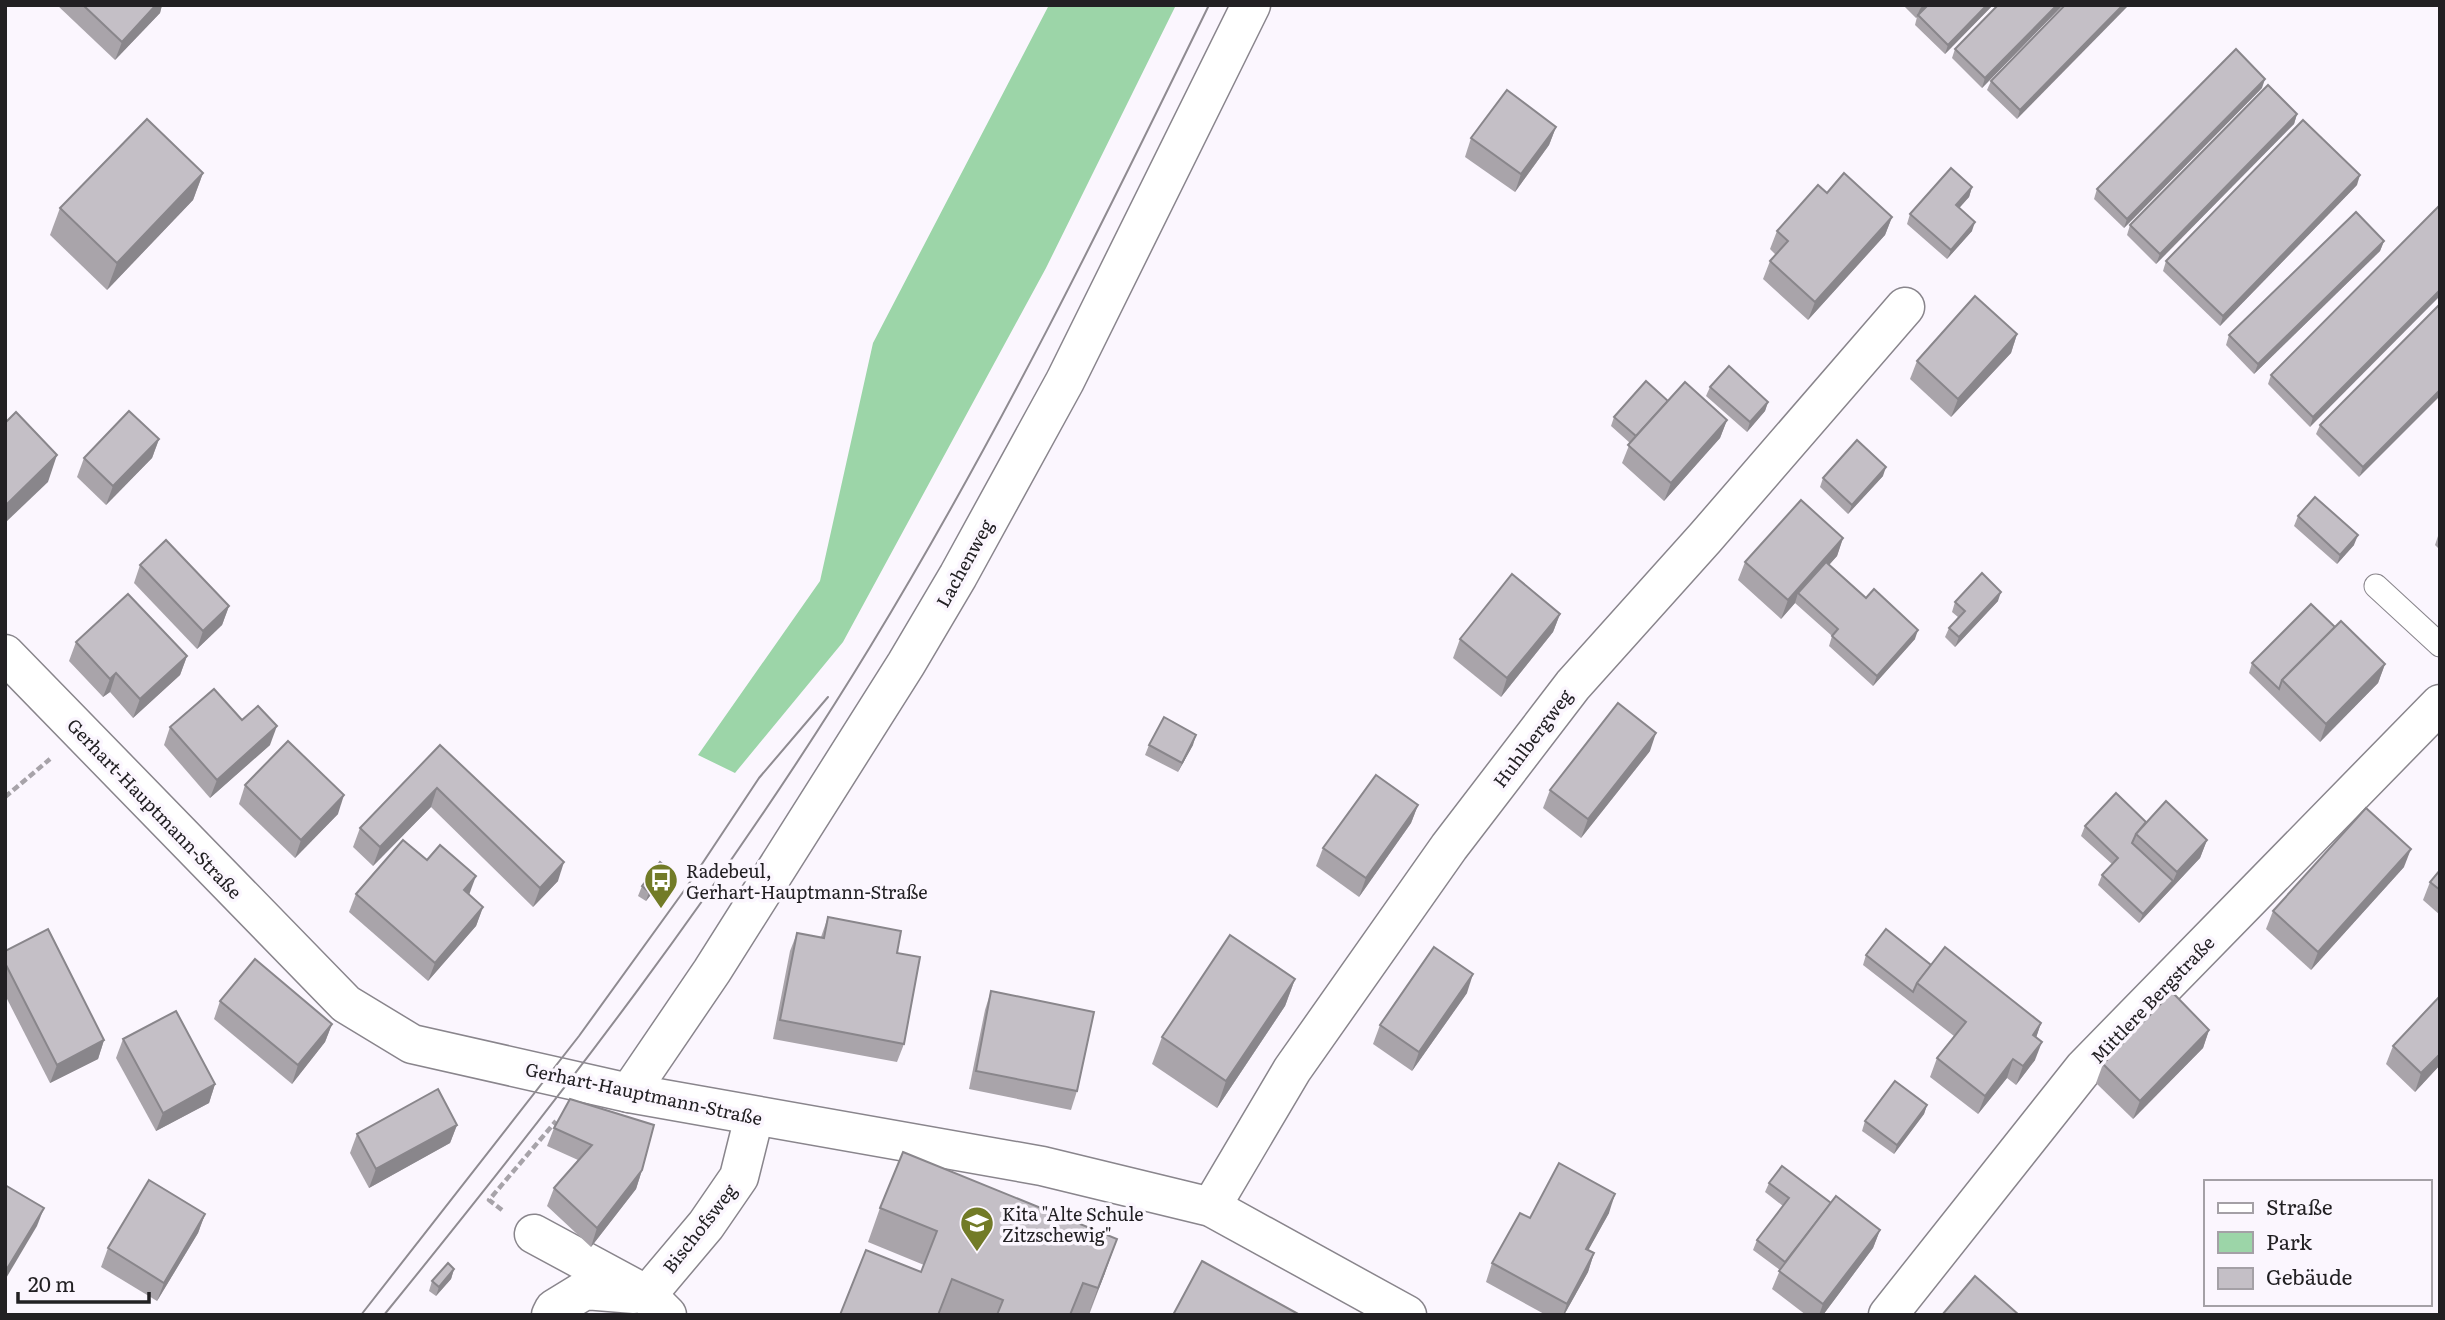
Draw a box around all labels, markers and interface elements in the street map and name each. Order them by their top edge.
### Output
street label: Lachenweg [929,513,1000,612]
street label: Huhlbergweg [1486,682,1579,793]
street label: Gerhart-Hauptmann-Straße [61,712,249,904]
place label: Radebeul, Gerhart-Hauptmann-Straße [686,857,928,905]
bus stop icon: Radebeul, Gerhart-Hauptmann-Straße [642,861,680,910]
street label: Mittlere Bergstraße [2084,929,2220,1069]
street label: Gerhart-Hauptmann-Straße [523,1055,765,1131]
street label: Bischofsweg [656,1177,743,1278]
legend [2204,1180,2431,1306]
text: Straße [2266,1190,2333,1221]
place label: Kita "Alte Schule Zitzschewig" [1002,1200,1144,1248]
school or university icon: Kita "Alte Schule Zitzschewig" [958,1204,996,1253]
text: Park [2266,1225,2312,1256]
scale bar [18,1260,149,1304]
text: Gebäude [2266,1260,2353,1291]
text: 20 m [28,1267,75,1298]

